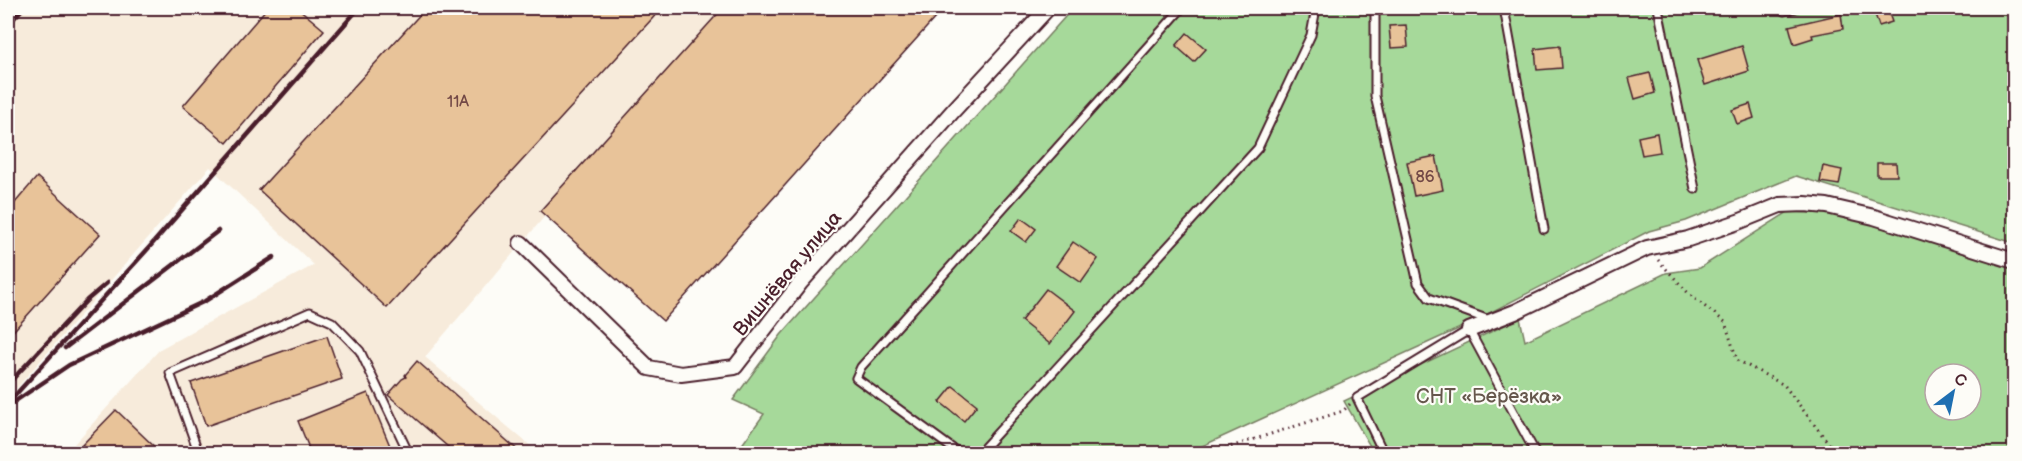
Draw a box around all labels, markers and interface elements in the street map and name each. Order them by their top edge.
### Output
house number: 11А [447,93,469,112]
house number: 86 [1415,168,1435,187]
street label: Вишнёвая улица [729,206,847,341]
north arrow [1923,362,1983,422]
text: С [1950,370,1970,392]
park label: СНТ «Берёзка» [1416,385,1562,409]

